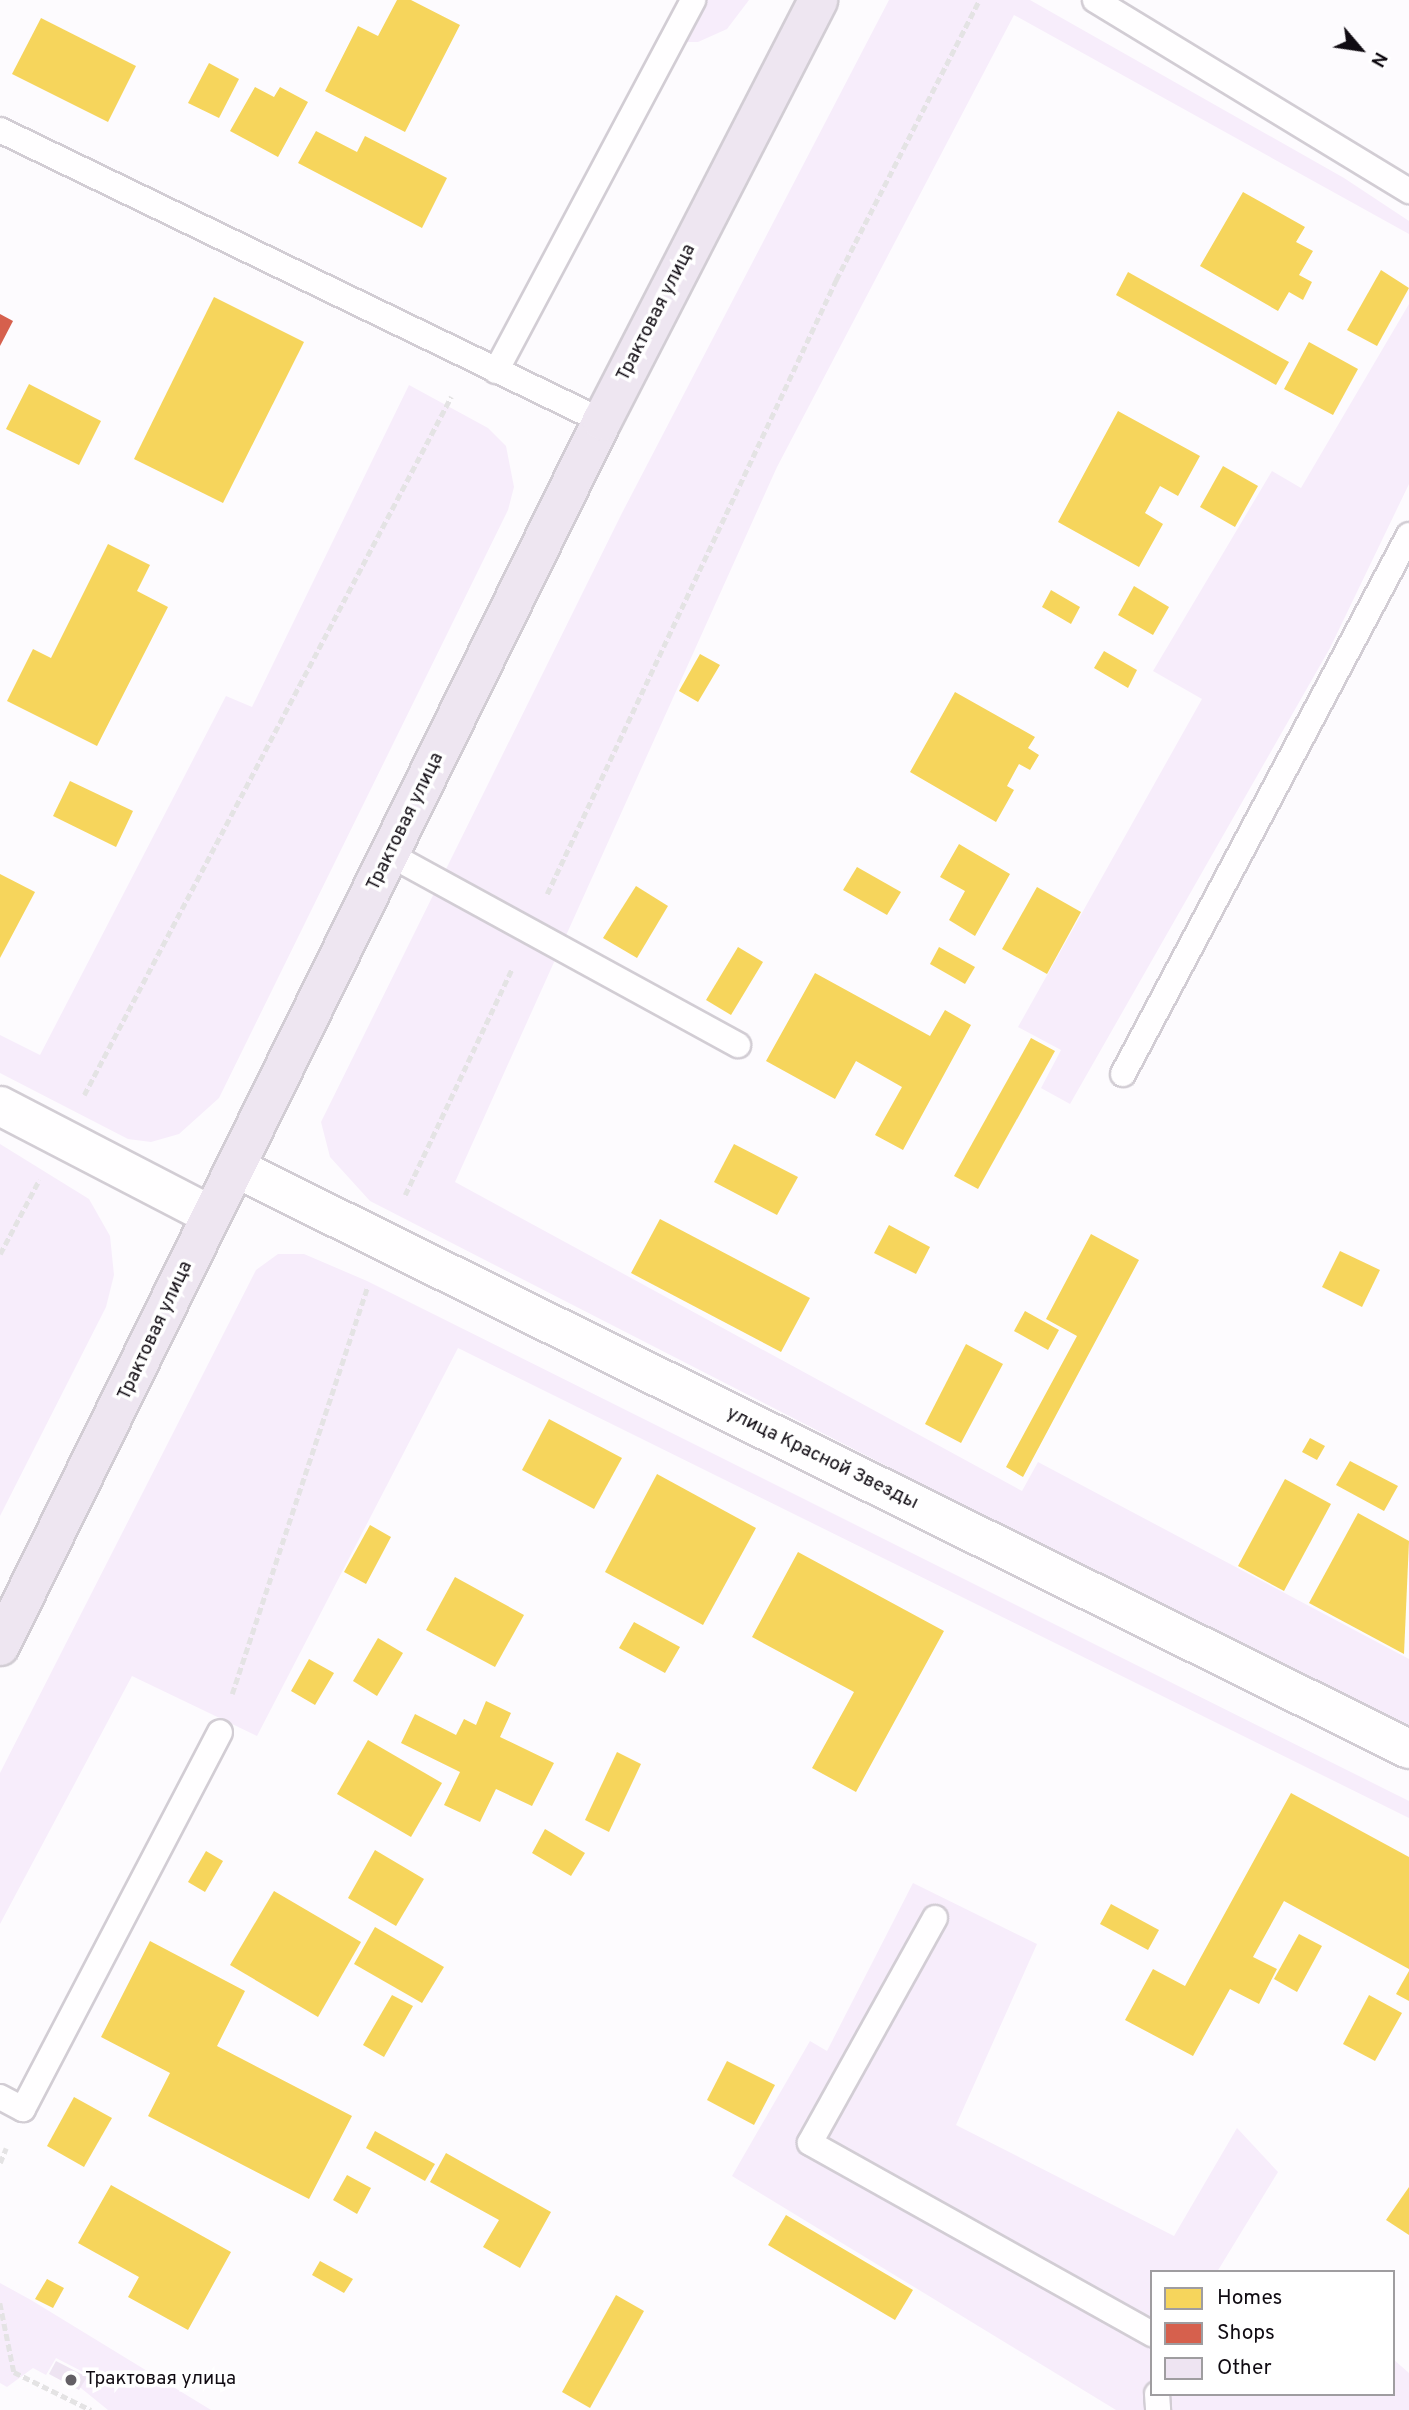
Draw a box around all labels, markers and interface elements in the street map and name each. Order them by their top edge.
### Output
north arrow [1325,14,1395,84]
text: N [1365,47,1392,71]
street label: Трактовая улица [613,241,701,385]
street label: Трактовая улица [363,749,449,895]
street label: Трактовая улица [114,1258,198,1404]
street label: улица Красной Звезды [722,1403,922,1515]
legend [1150,2270,1395,2396]
text: Homes [1217,2285,1282,2312]
text: Shops [1217,2320,1275,2347]
text: Other [1217,2355,1272,2382]
place label: Трактовая улица [85,2369,236,2391]
marker: Трактовая улица [63,2372,79,2388]

